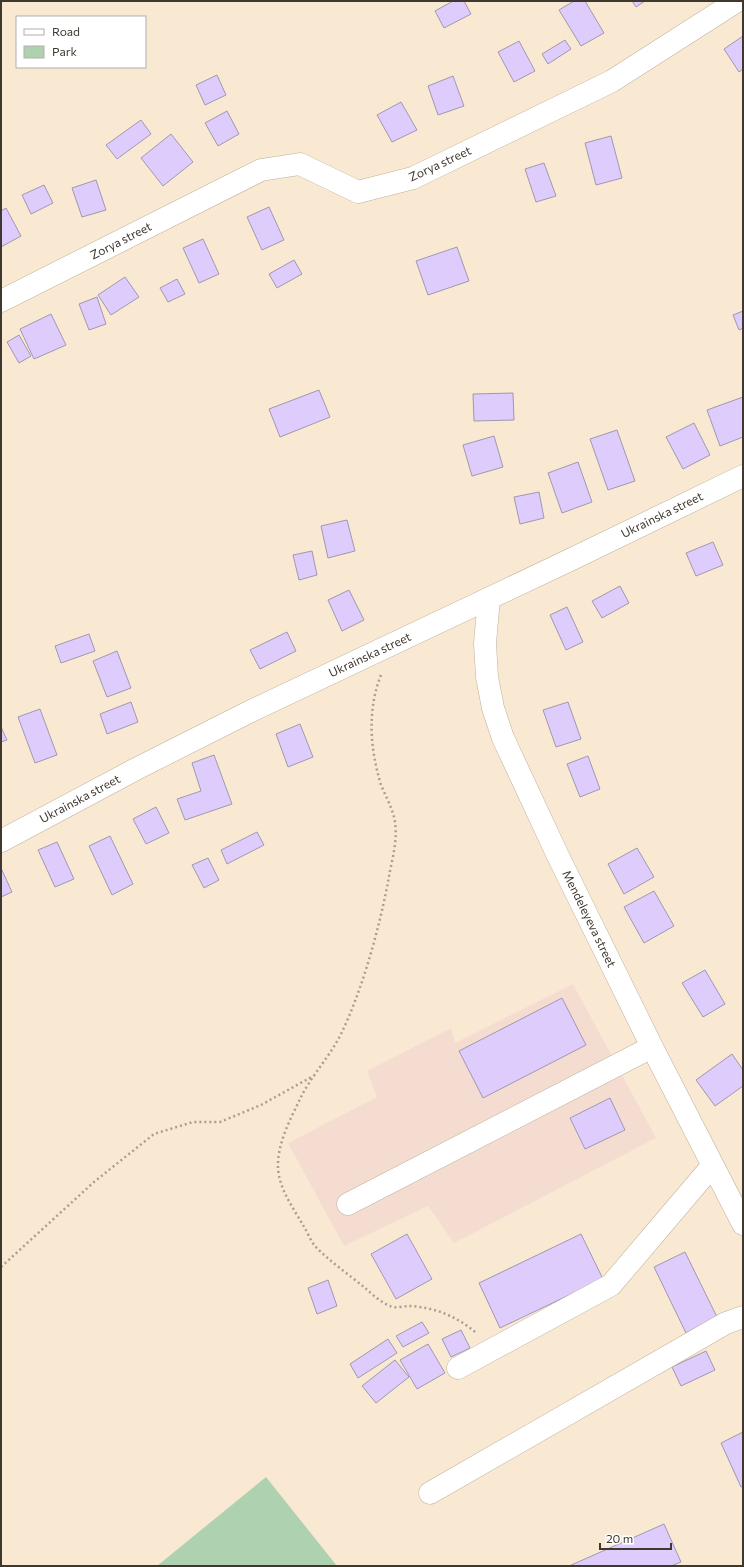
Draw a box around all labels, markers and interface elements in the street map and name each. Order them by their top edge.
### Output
legend [16,16,146,68]
text: Road [52,24,80,38]
text: Park [52,44,78,58]
street label: Zorya street [406,143,473,184]
street label: Zorya street [87,219,154,262]
street label: Ukrainska street [618,488,705,540]
street label: Ukrainska street [326,629,413,679]
street label: Ukrainska street [37,771,122,825]
street label: Mendeleyeva street [560,868,620,969]
scale bar [600,1525,671,1551]
text: 20 m [606,1531,633,1545]

